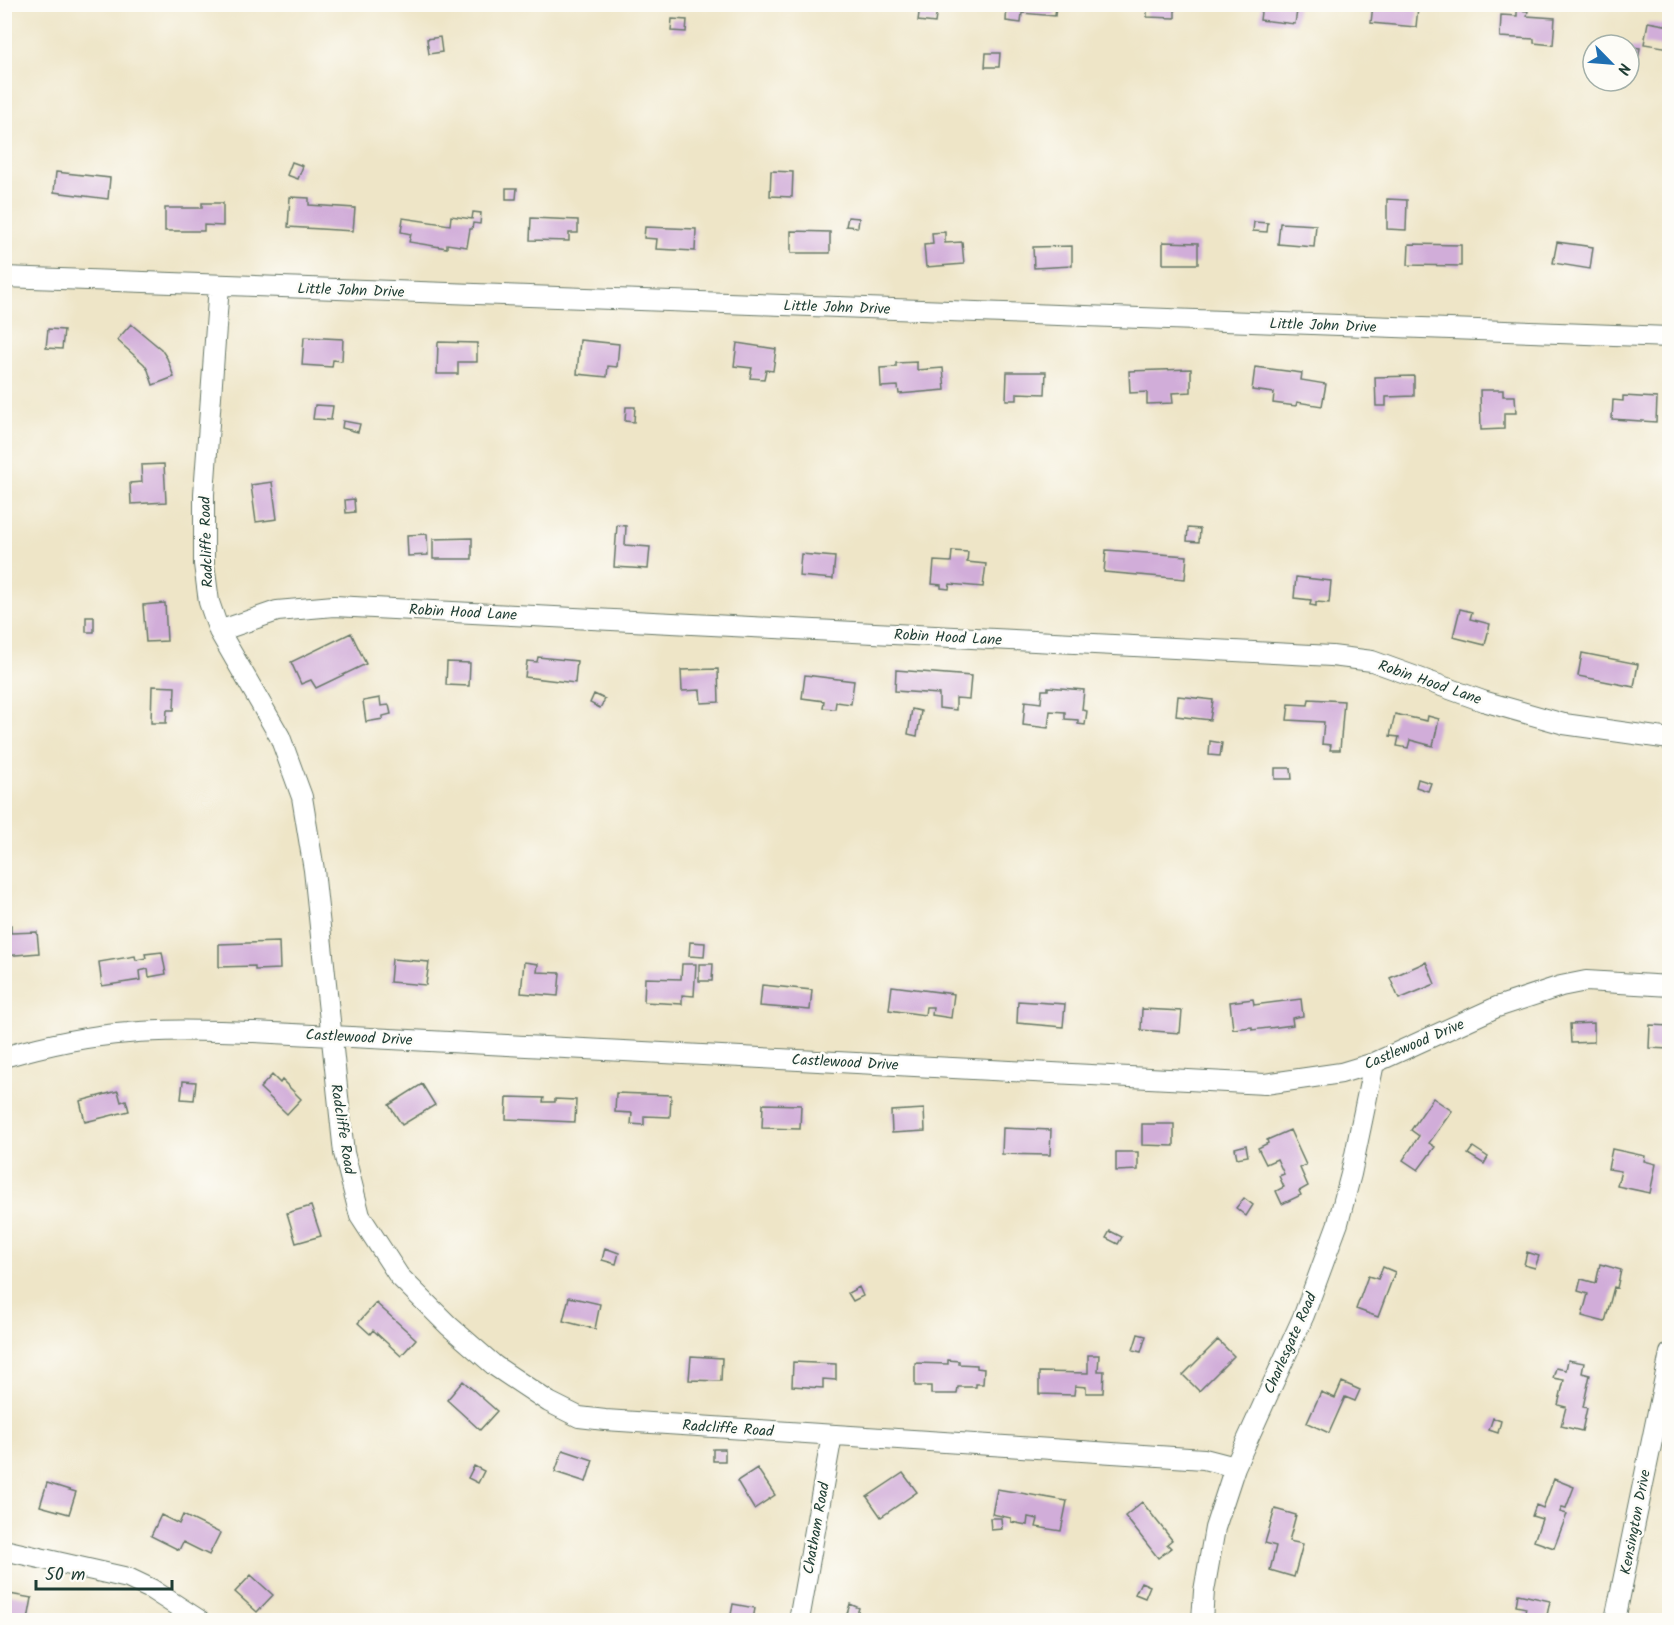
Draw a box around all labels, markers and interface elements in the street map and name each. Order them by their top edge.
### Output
north arrow [1581,33,1641,93]
text: N [1610,59,1637,79]
street label: Little John Drive [297,277,405,305]
street label: Little John Drive [783,294,891,322]
street label: Little John Drive [1269,312,1377,340]
street label: Radcliffe Road [193,495,221,588]
street label: Robin Hood Lane [408,598,518,628]
street label: Robin Hood Lane [893,623,1003,653]
street label: Robin Hood Lane [1375,654,1485,712]
street label: Castlewood Drive [1360,1013,1469,1077]
street label: Castlewood Drive [305,1023,413,1053]
street label: Castlewood Drive [791,1048,899,1078]
street label: Radcliffe Road [323,1082,361,1177]
street label: Charlesgate Road [1258,1288,1324,1398]
street label: Radcliffe Road [682,1414,775,1444]
street label: Kensington Drive [1614,1467,1658,1577]
street label: Chatham Road [797,1480,837,1576]
scale bar [36,1553,172,1591]
text: 50 m [45,1561,85,1590]

